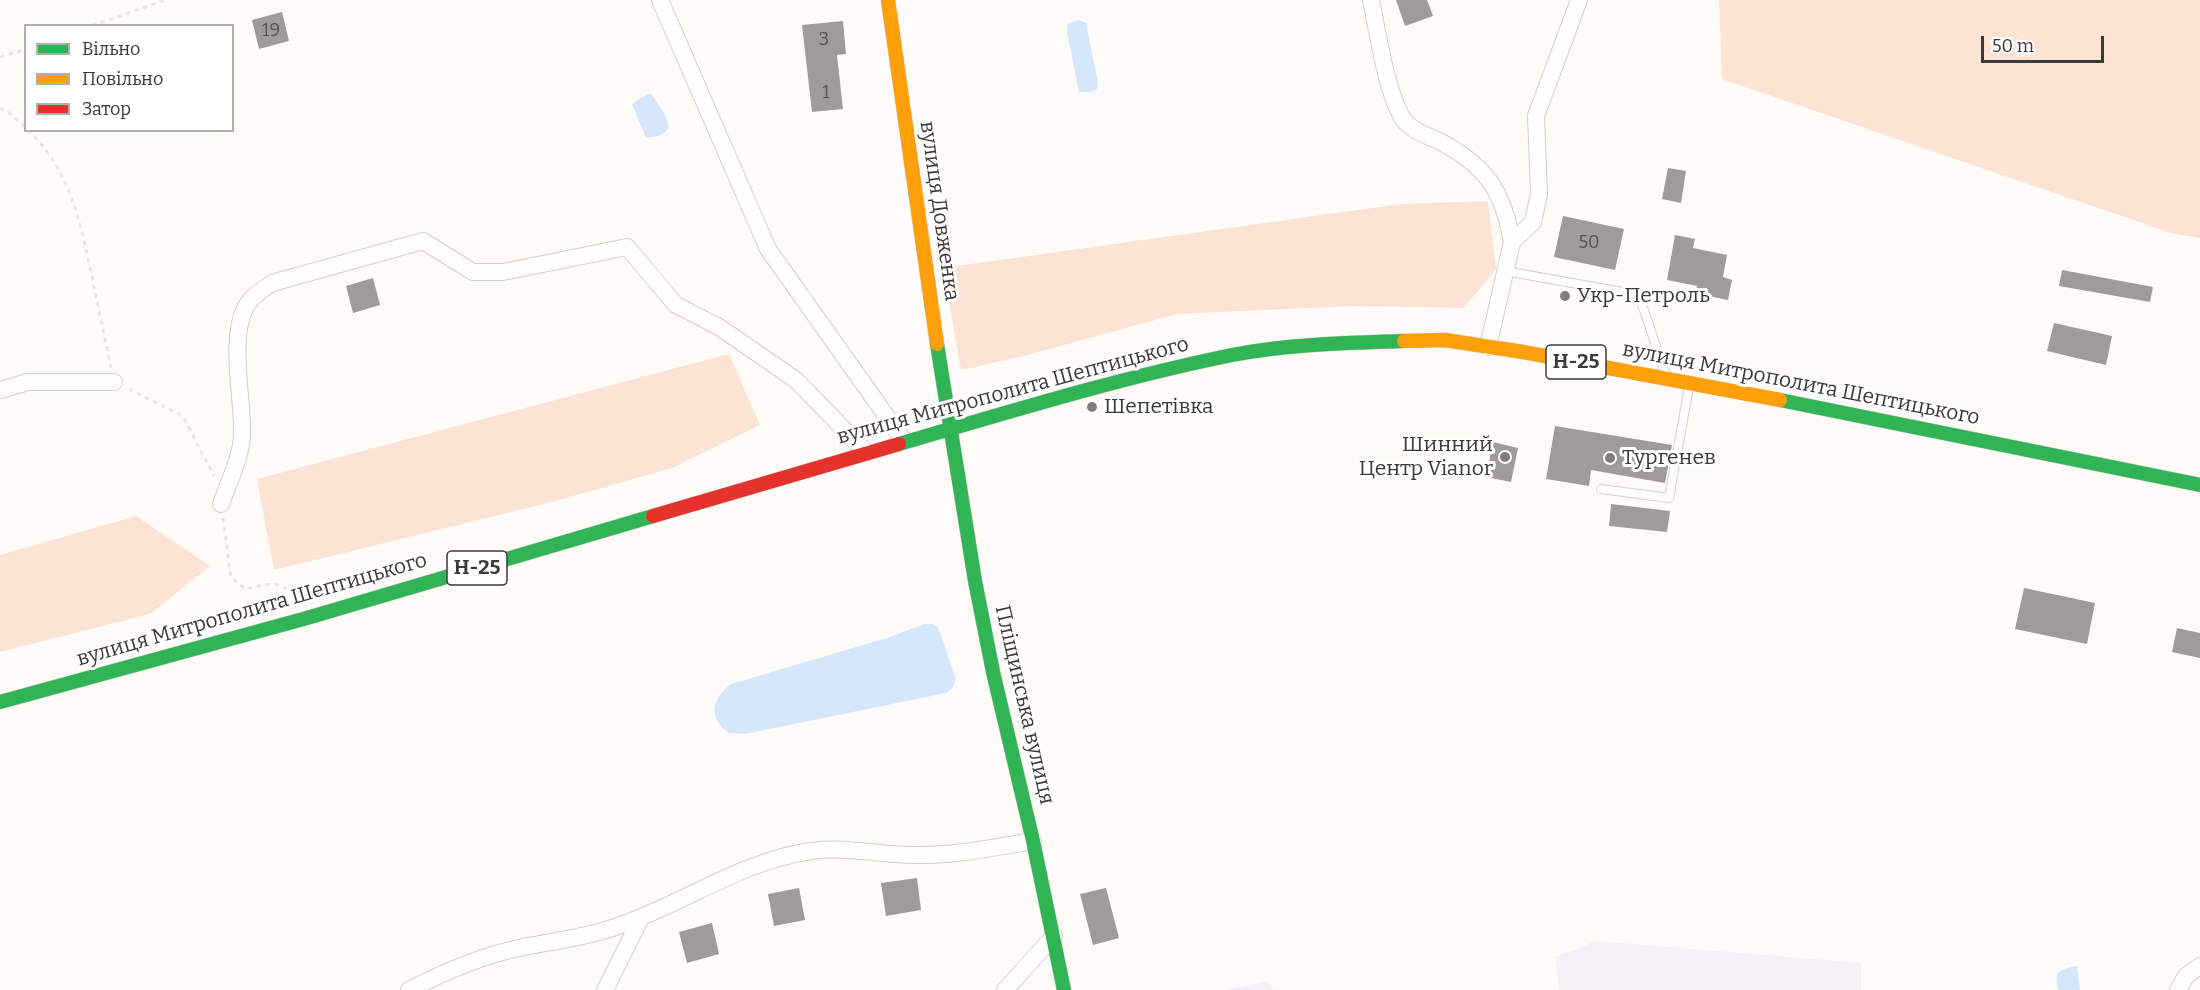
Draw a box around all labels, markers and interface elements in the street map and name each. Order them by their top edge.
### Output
house number: 19 [262,20,280,42]
legend [24,24,234,132]
scale bar [1984,24,2107,62]
house number: 3 [819,29,829,51]
text: 50 m [1992,35,2034,57]
text: Вільно [82,38,140,60]
text: Повільно [82,68,163,90]
house number: 1 [822,82,830,104]
text: Затор [82,98,131,120]
street label: вулиця Довженка [914,120,964,302]
house number: 50 [1578,232,1600,254]
place label: Укр-Петроль [1577,283,1710,309]
marker: Укр-Петроль [1558,289,1572,303]
street label: вулиця Митрополита Шептицького [834,332,1192,450]
street label: вулиця Митрополита Шептицького [1620,337,1982,431]
road number: Н-25 [1546,345,1606,379]
place label: Шепетівка [1104,394,1214,420]
marker: Шепетівка [1085,400,1099,414]
place label: Шинний Центр Vianor [1359,432,1493,482]
place label: Тургенев [1622,445,1716,471]
marker: Шинний Центр Vianor [1498,450,1512,464]
marker: Тургенев [1603,451,1617,465]
street label: вулиця Митрополита Шептицького [74,548,430,672]
road number: Н-25 [447,551,507,585]
street label: Пліщинська вулиця [989,603,1059,807]

